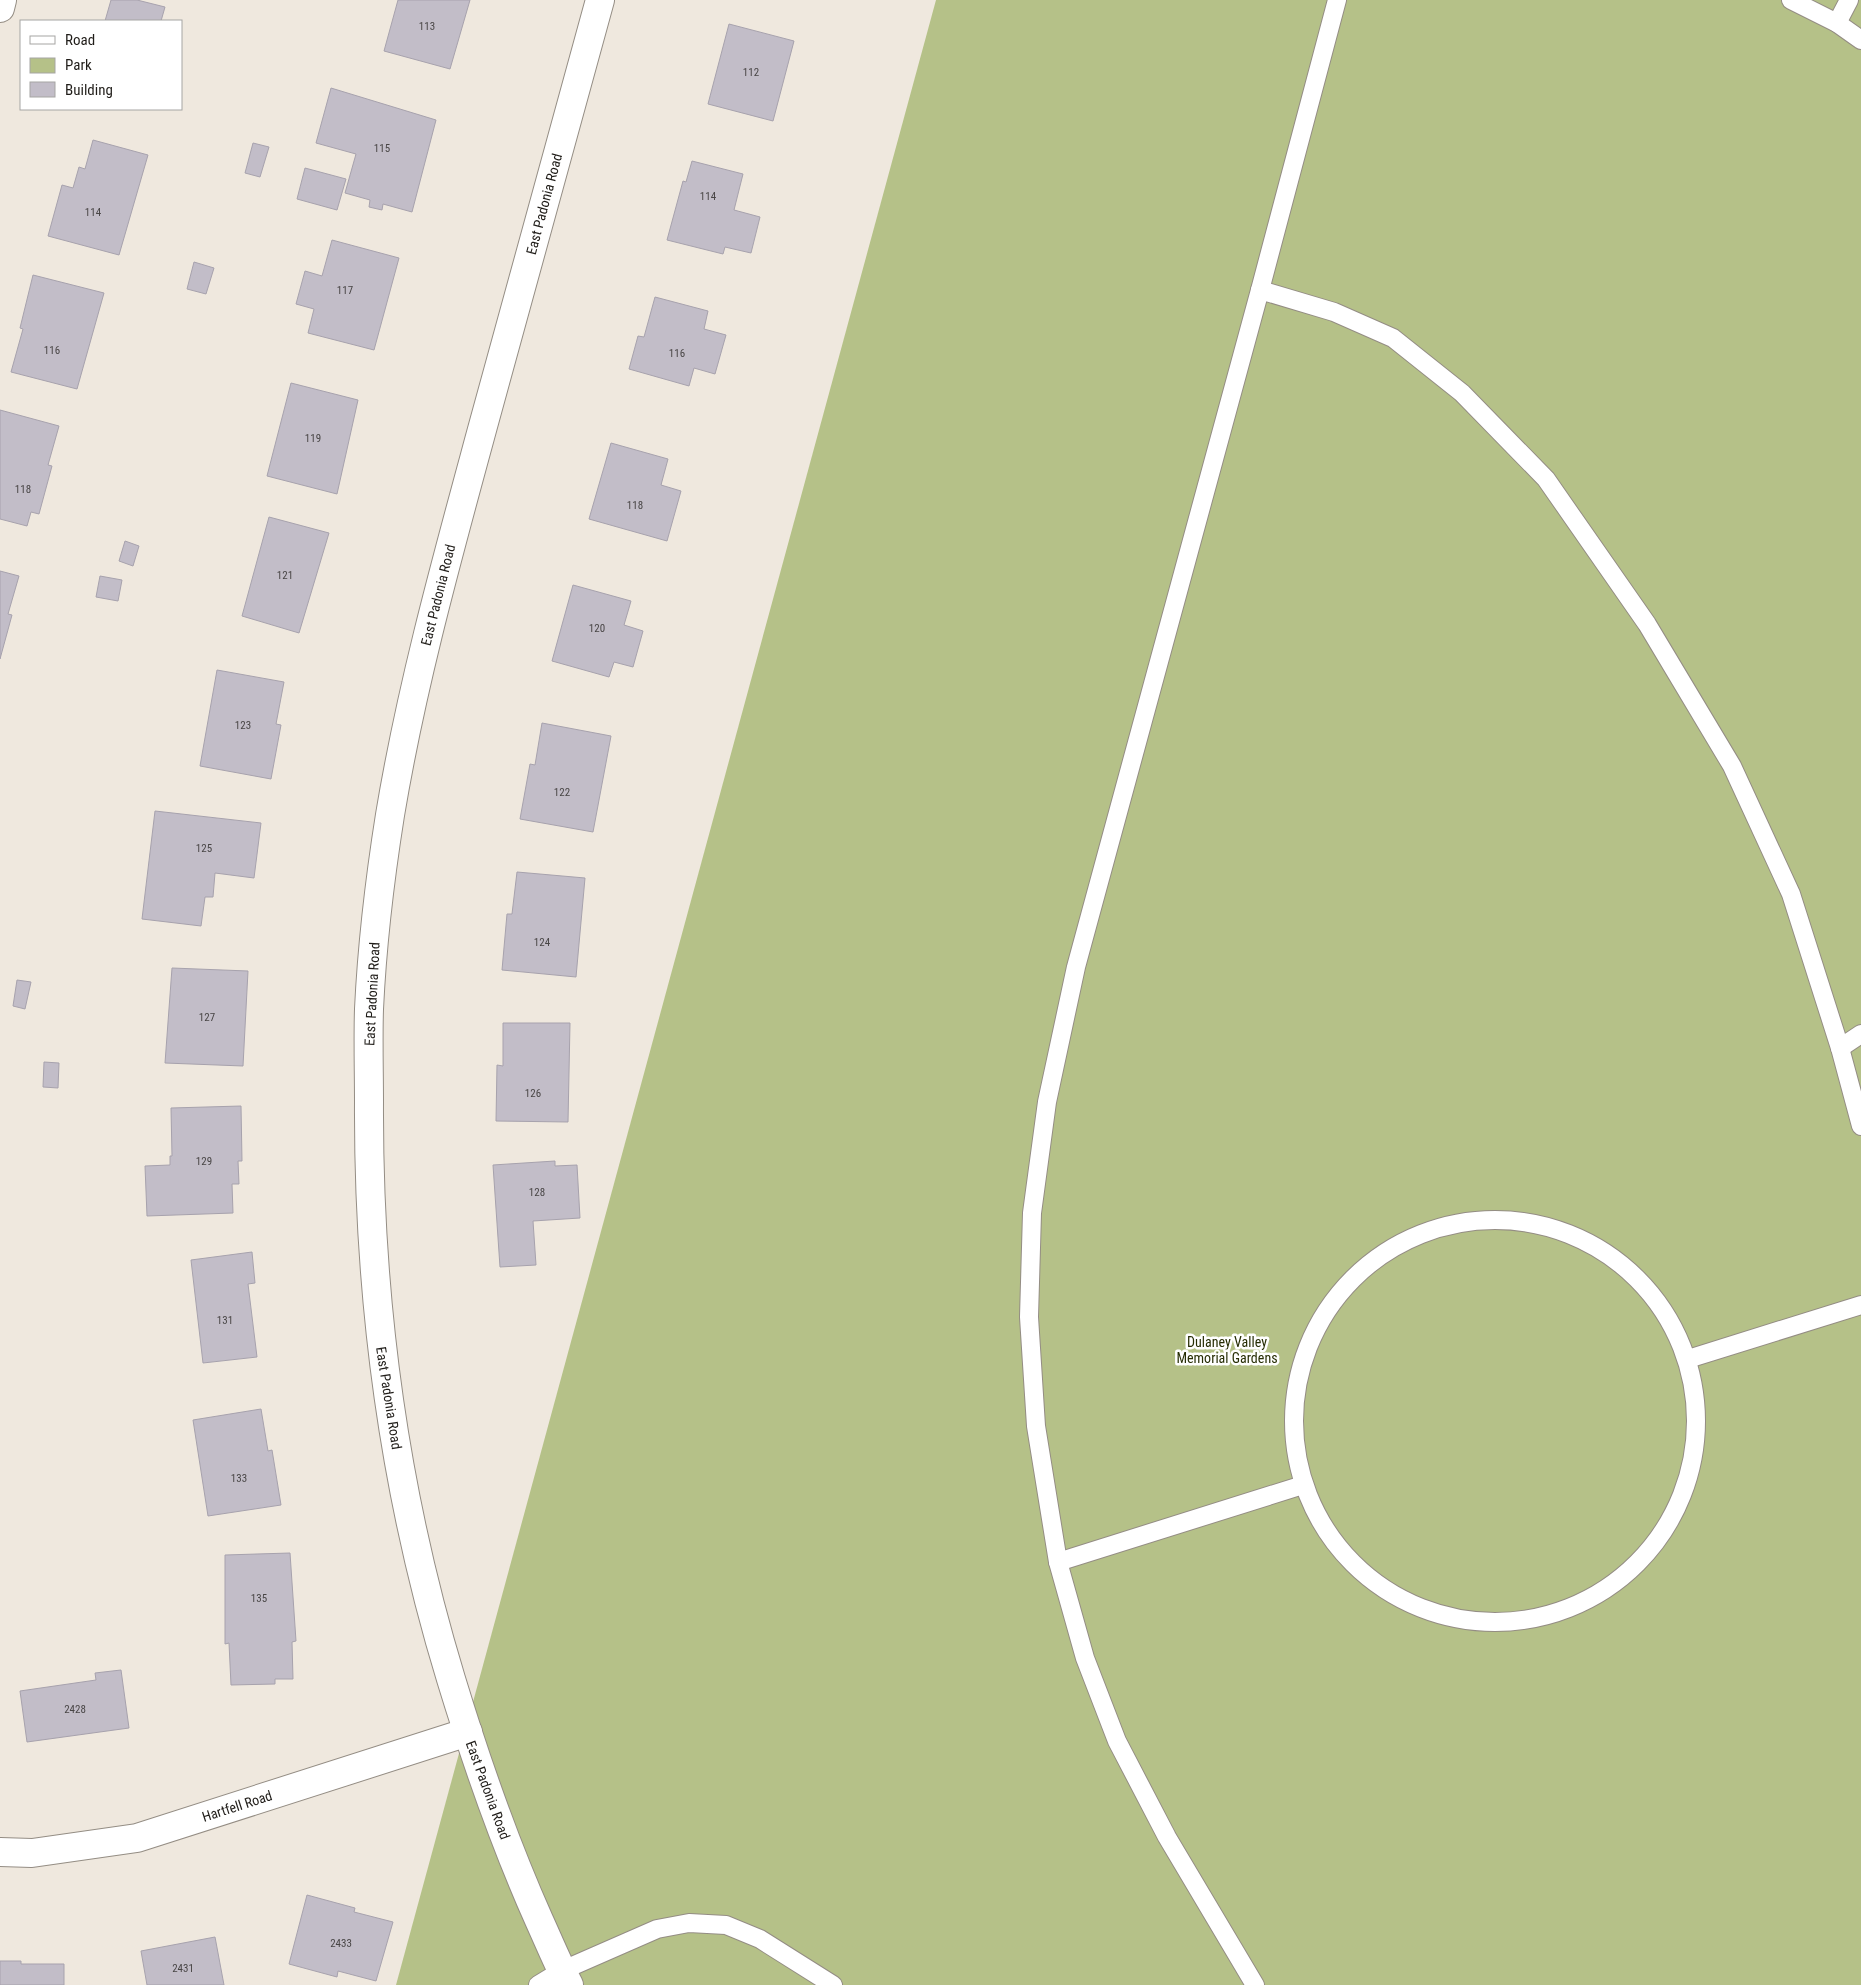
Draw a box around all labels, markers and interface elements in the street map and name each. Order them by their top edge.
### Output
legend [20,20,182,110]
house number: 113 [419,20,435,33]
text: Road [65,31,95,49]
text: Park [65,56,92,74]
house number: 112 [743,66,759,79]
text: Building [65,81,113,99]
house number: 115 [374,142,390,155]
street label: East Padonia Road [523,152,565,256]
house number: 114 [700,190,717,203]
house number: 114 [85,206,102,219]
house number: 117 [337,284,353,297]
house number: 116 [44,344,60,357]
house number: 116 [669,347,685,360]
house number: 119 [305,432,321,445]
house number: 118 [15,483,31,496]
house number: 118 [627,499,643,512]
street label: East Padonia Road [418,543,458,647]
house number: 121 [277,569,293,582]
house number: 120 [589,622,605,635]
house number: 123 [235,719,251,732]
house number: 122 [554,786,570,799]
house number: 125 [196,842,212,855]
house number: 124 [534,936,551,949]
street label: East Padonia Road [361,942,383,1046]
house number: 127 [199,1011,215,1024]
house number: 126 [525,1087,541,1100]
house number: 129 [196,1155,212,1168]
house number: 128 [529,1186,545,1199]
house number: 131 [217,1314,233,1327]
park label: Dulaney Valley Memorial Gardens [1176,1334,1278,1366]
street label: East Padonia Road [373,1345,405,1451]
house number: 133 [231,1472,247,1485]
house number: 135 [251,1592,267,1605]
house number: 2428 [64,1703,86,1716]
street label: East Padonia Road [463,1738,513,1842]
street label: Hartfell Road [200,1787,274,1825]
house number: 2433 [330,1937,352,1950]
house number: 2431 [172,1962,194,1975]

